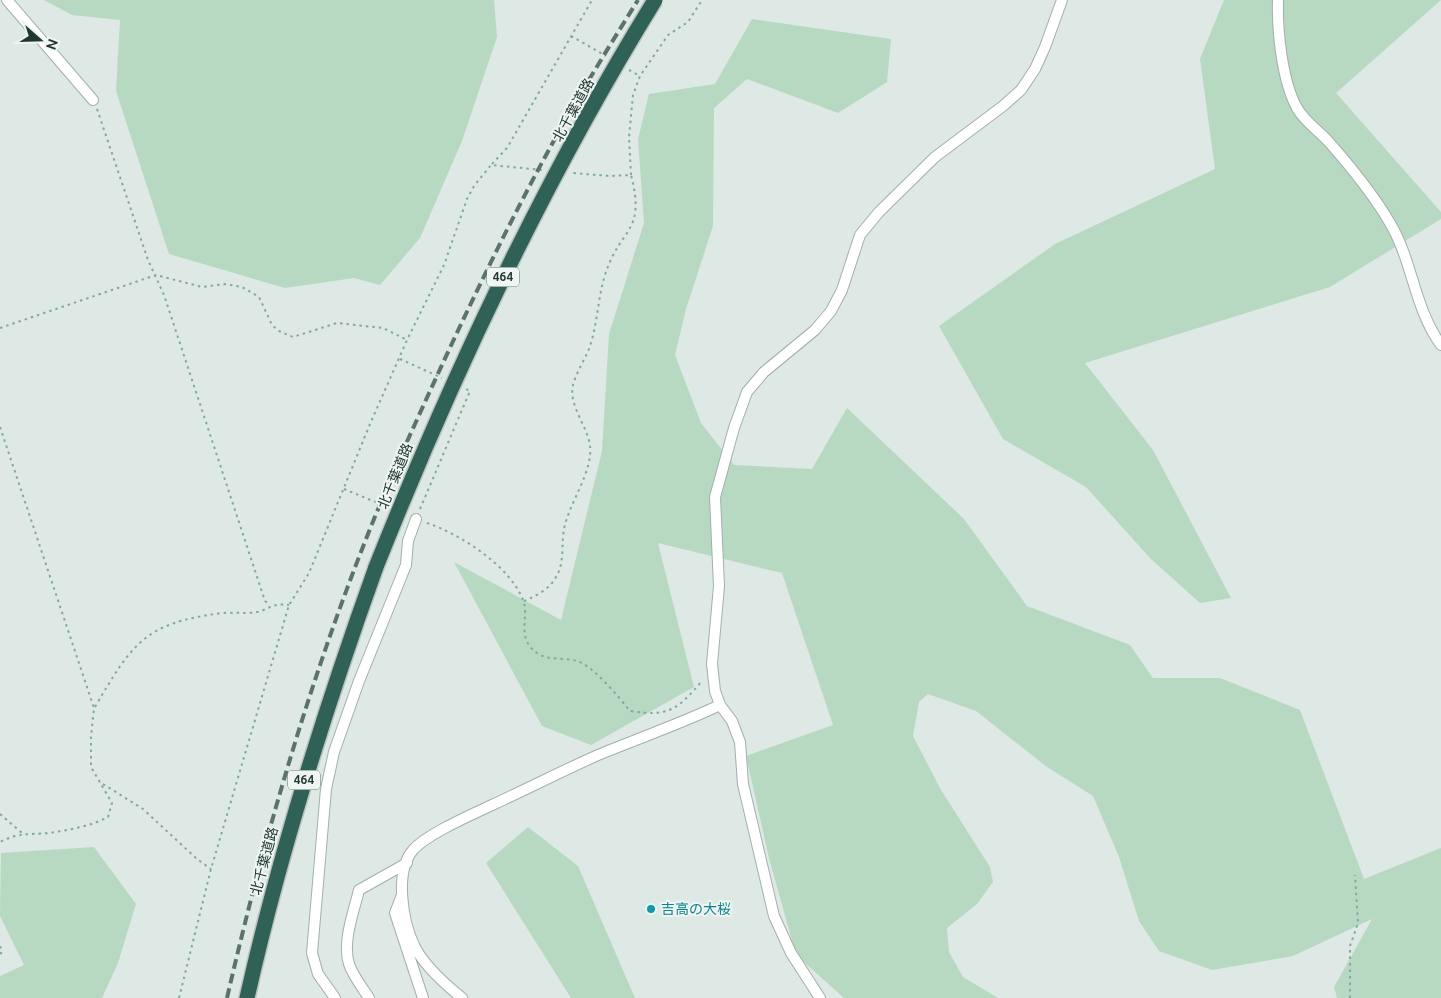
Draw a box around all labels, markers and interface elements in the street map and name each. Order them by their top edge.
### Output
north arrow [15,15,65,65]
text: N [43,37,62,52]
street label: 北千葉道路 [549,76,597,144]
road number: 464 [487,268,519,286]
street label: 北千葉道路 [374,441,416,511]
road number: 464 [288,770,320,790]
street label: 北千葉道路 [247,825,281,897]
place label: 吉高の大桜 [661,901,731,917]
marker: 吉高の大桜 [645,903,657,915]

